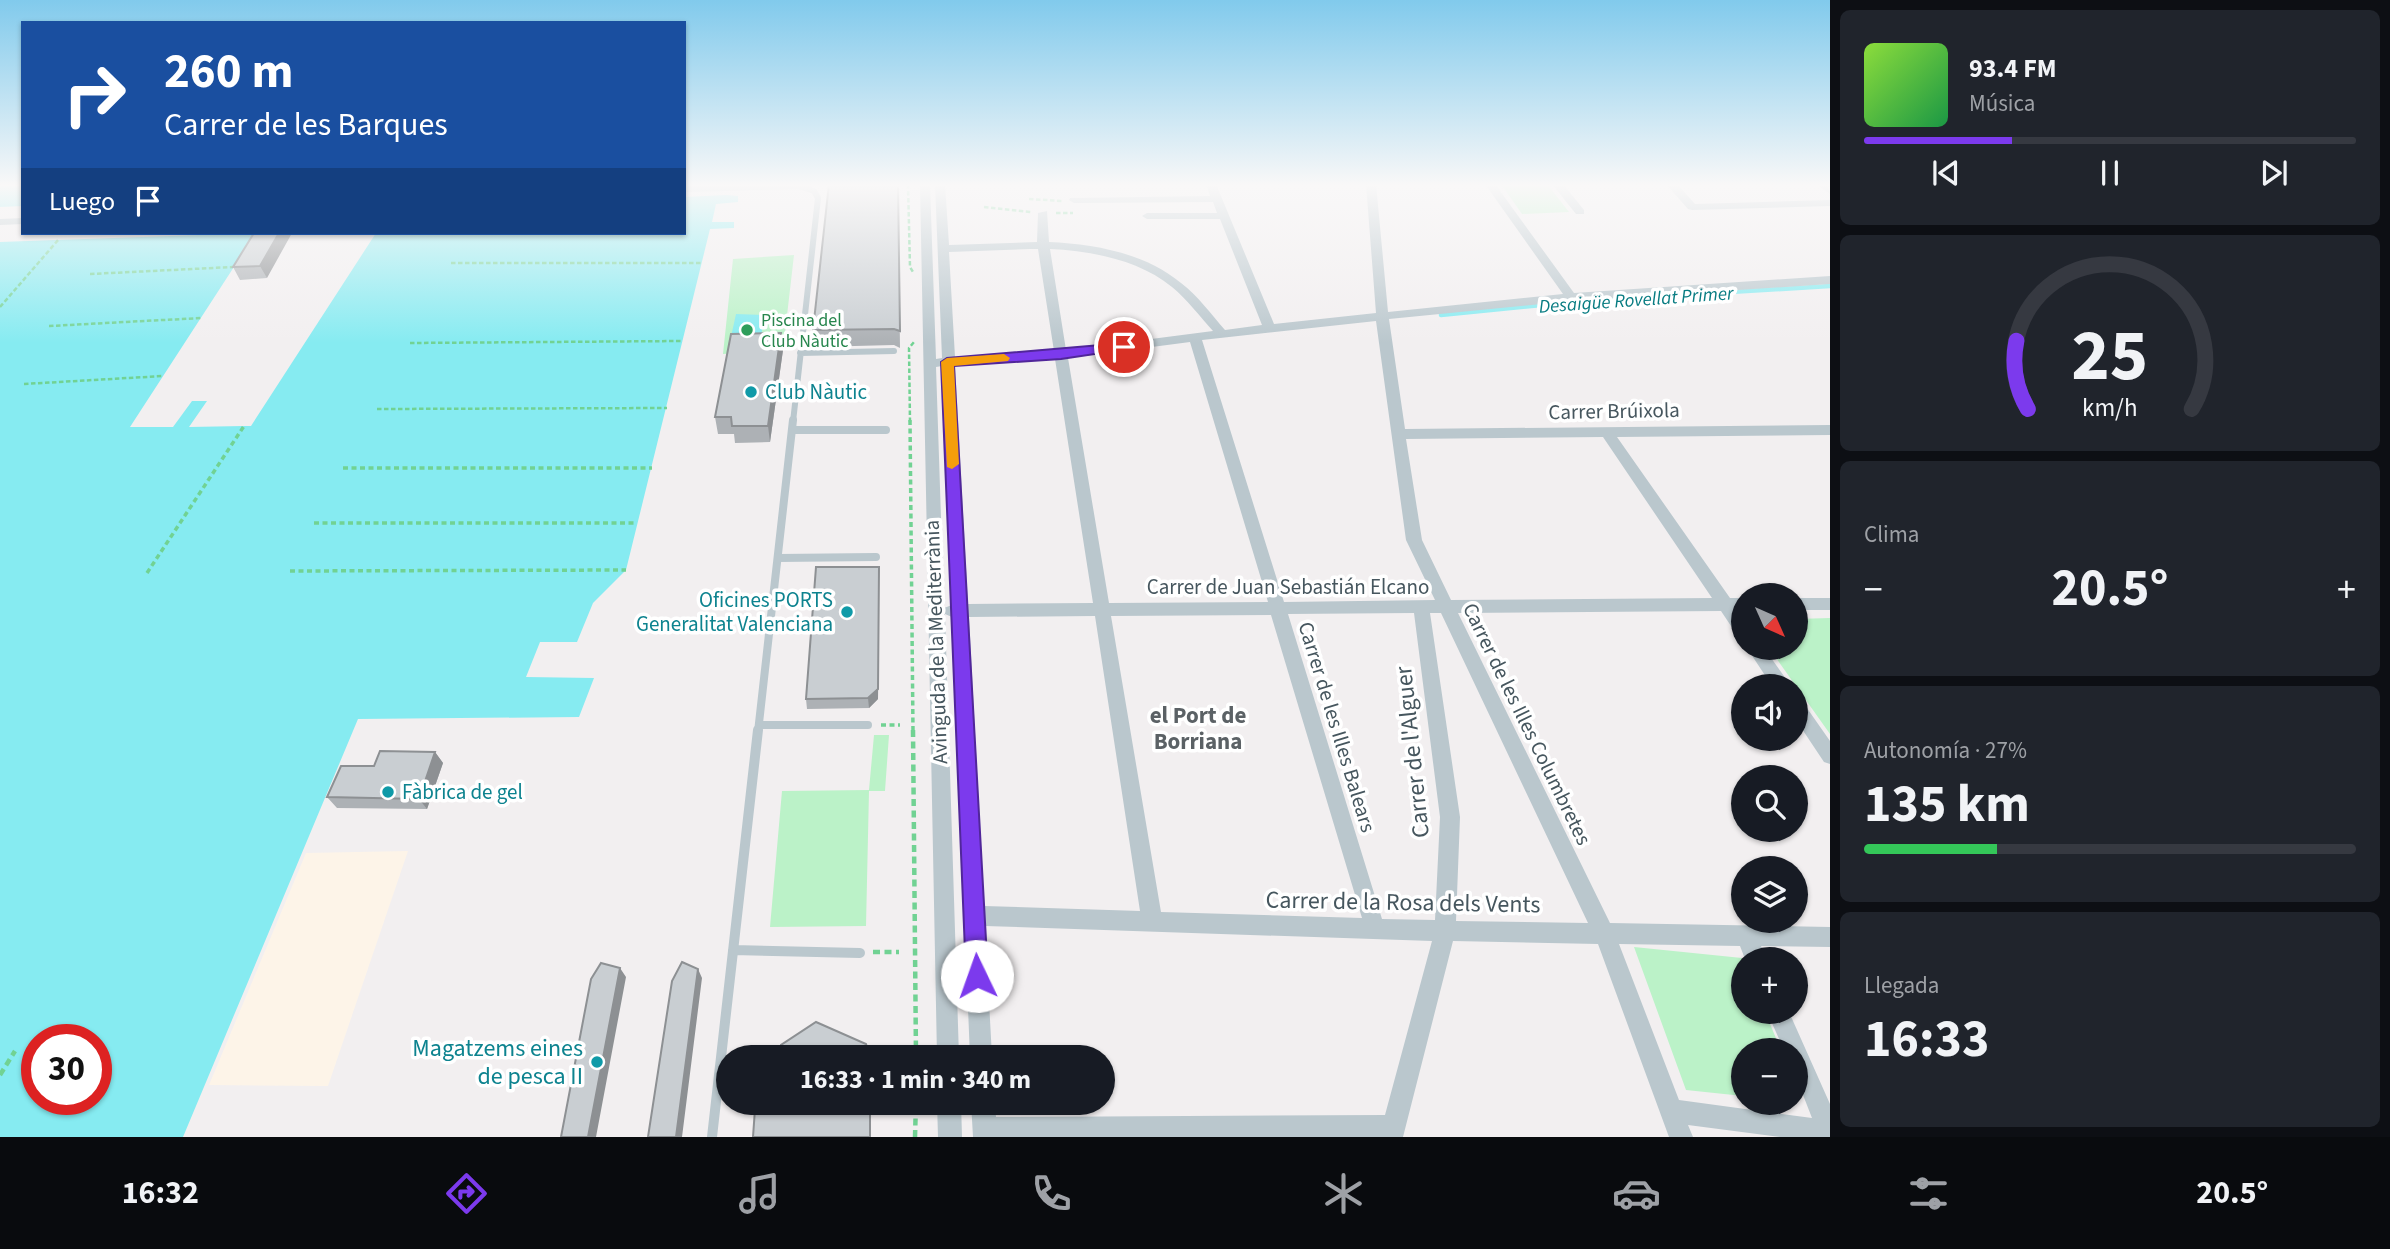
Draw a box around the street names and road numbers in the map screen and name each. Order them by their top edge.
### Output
street label: Carrer Brúixola [1548,395,1680,427]
street label: Avinguda de la Mediterrània [917,519,955,765]
street label: Carrer de Juan Sebastián Elcano [1147,572,1429,602]
street label: Carrer de les Illes Columbretes [1455,598,1599,850]
street label: Carrer de les Illes Balears [1291,618,1383,836]
street label: Carrer de l'Alguer [1386,664,1439,840]
street label: Carrer de la Rosa dels Vents [1265,883,1541,922]

